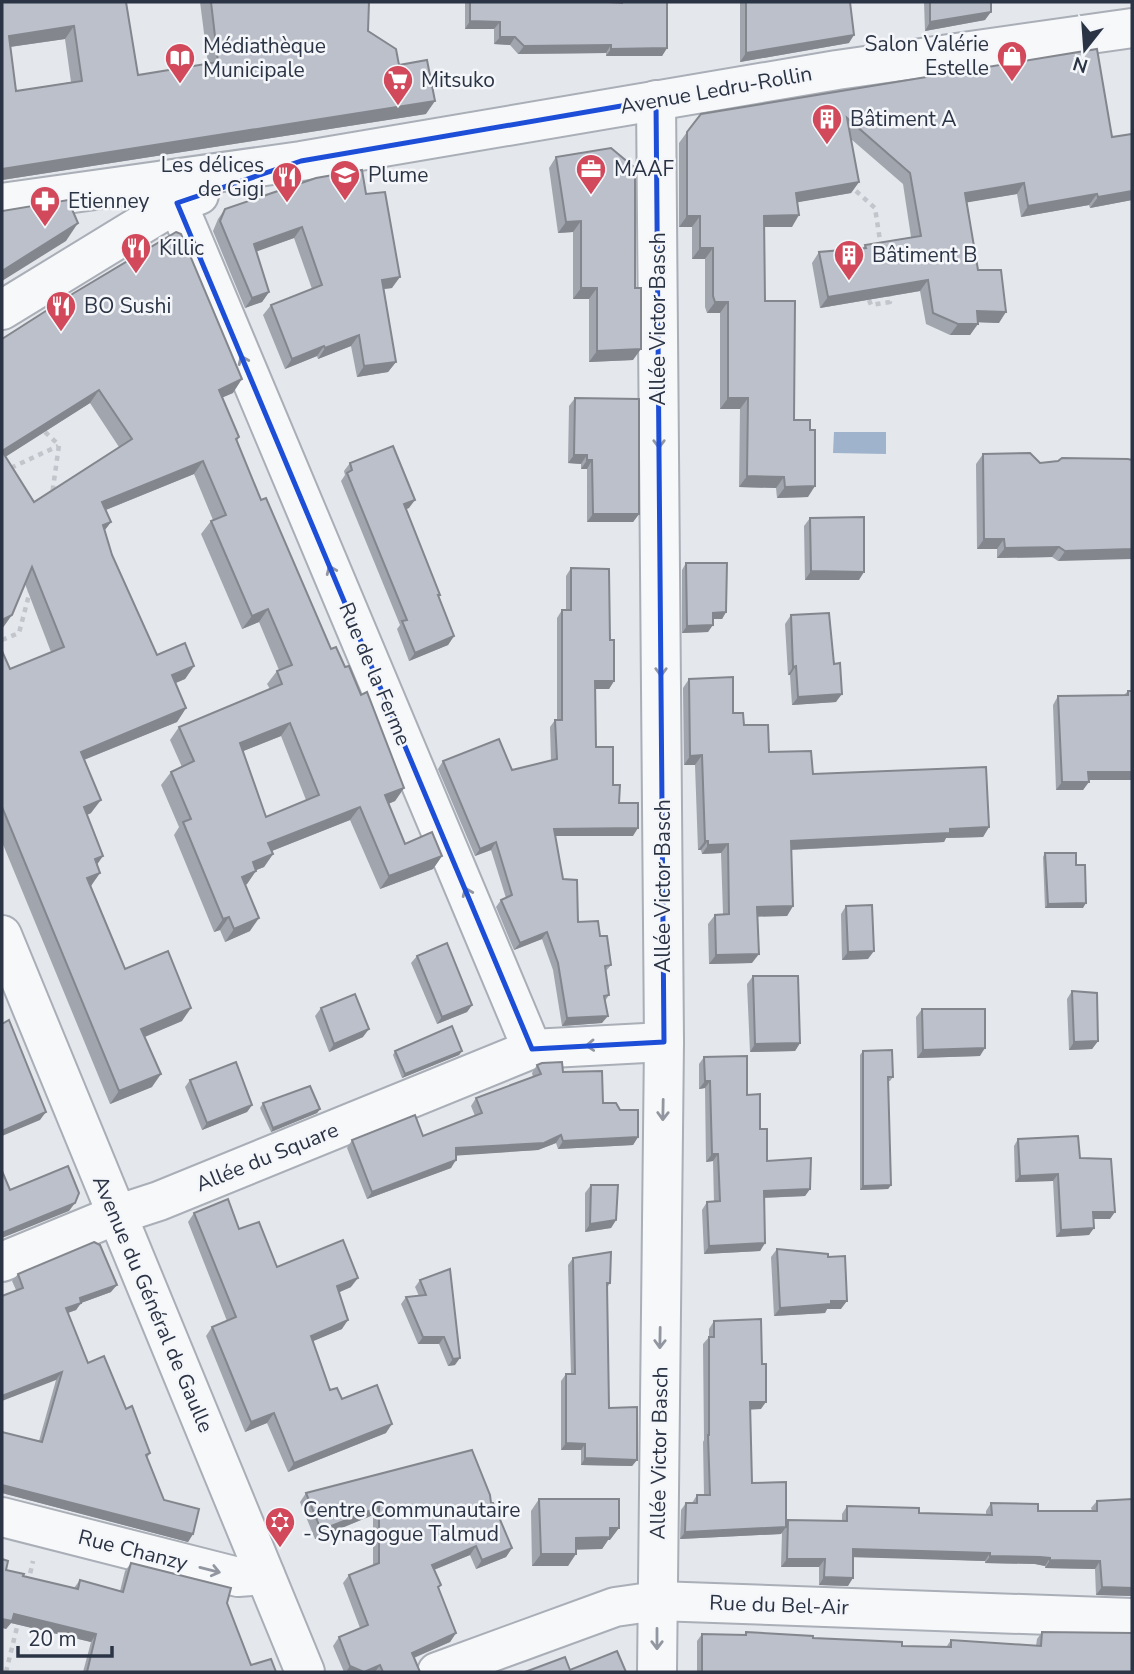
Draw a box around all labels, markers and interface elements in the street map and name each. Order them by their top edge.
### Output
north arrow [1050,14,1120,84]
place label: Salon Valérie Estelle [865,30,989,82]
place label: Médiathèque Municipale [203,32,326,84]
shop icon: Salon Valérie Estelle [995,39,1029,83]
library icon: Médiathèque Municipale [163,41,197,85]
text: N [1070,50,1091,79]
street label: Avenue Ledru-Rollin [618,59,814,121]
supermarket icon: Mitsuko [381,63,415,107]
place label: Mitsuko [421,66,495,94]
building icon: Bâtiment A [810,102,844,146]
place label: Bâtiment A [850,105,957,133]
place label: Les délices de Gigi [161,151,264,203]
office icon: MAAF [574,152,608,196]
place label: MAAF [614,155,674,183]
school or university icon: Plume [328,158,362,202]
restaurant icon: Les délices de Gigi [270,160,304,204]
place label: Plume [368,161,428,189]
pharmacy icon: Etienney [28,184,62,228]
place label: Etienney [68,187,149,215]
restaurant icon: Killic [119,231,153,275]
street label: Allée Victor Basch [644,232,672,406]
place label: Killic [159,234,204,262]
building icon: Bâtiment B [832,238,866,282]
place label: Bâtiment B [872,241,978,269]
restaurant icon: BO Sushi [44,289,78,333]
place label: BO Sushi [84,292,171,320]
one-way arrow [238,355,251,376]
one-way arrow [652,426,666,449]
one-way arrow [326,564,339,586]
street label: Rue de la Ferme [332,598,418,750]
one-way arrow [654,654,668,677]
street label: Allée Victor Basch [649,799,677,973]
one-way arrow [462,887,475,909]
one-way arrow [584,1039,607,1052]
one-way arrow [656,1099,670,1122]
street label: Allée du Square [192,1116,342,1198]
street label: Avenue du Général de Gaulle [86,1171,220,1437]
one-way arrow [653,1326,667,1349]
street label: Allée Victor Basch [643,1366,675,1540]
place label: Centre Communautaire - Synagogue Talmud [303,1496,520,1548]
synagogue icon: Centre Communautaire - Synagogue Talmud [263,1505,297,1549]
street label: Rue Chanzy [75,1523,191,1577]
one-way arrow [199,1564,221,1577]
street label: Rue du Bel-Air [709,1589,850,1621]
scale bar [18,1614,112,1658]
text: 20 m [28,1625,77,1653]
one-way arrow [650,1627,664,1650]

